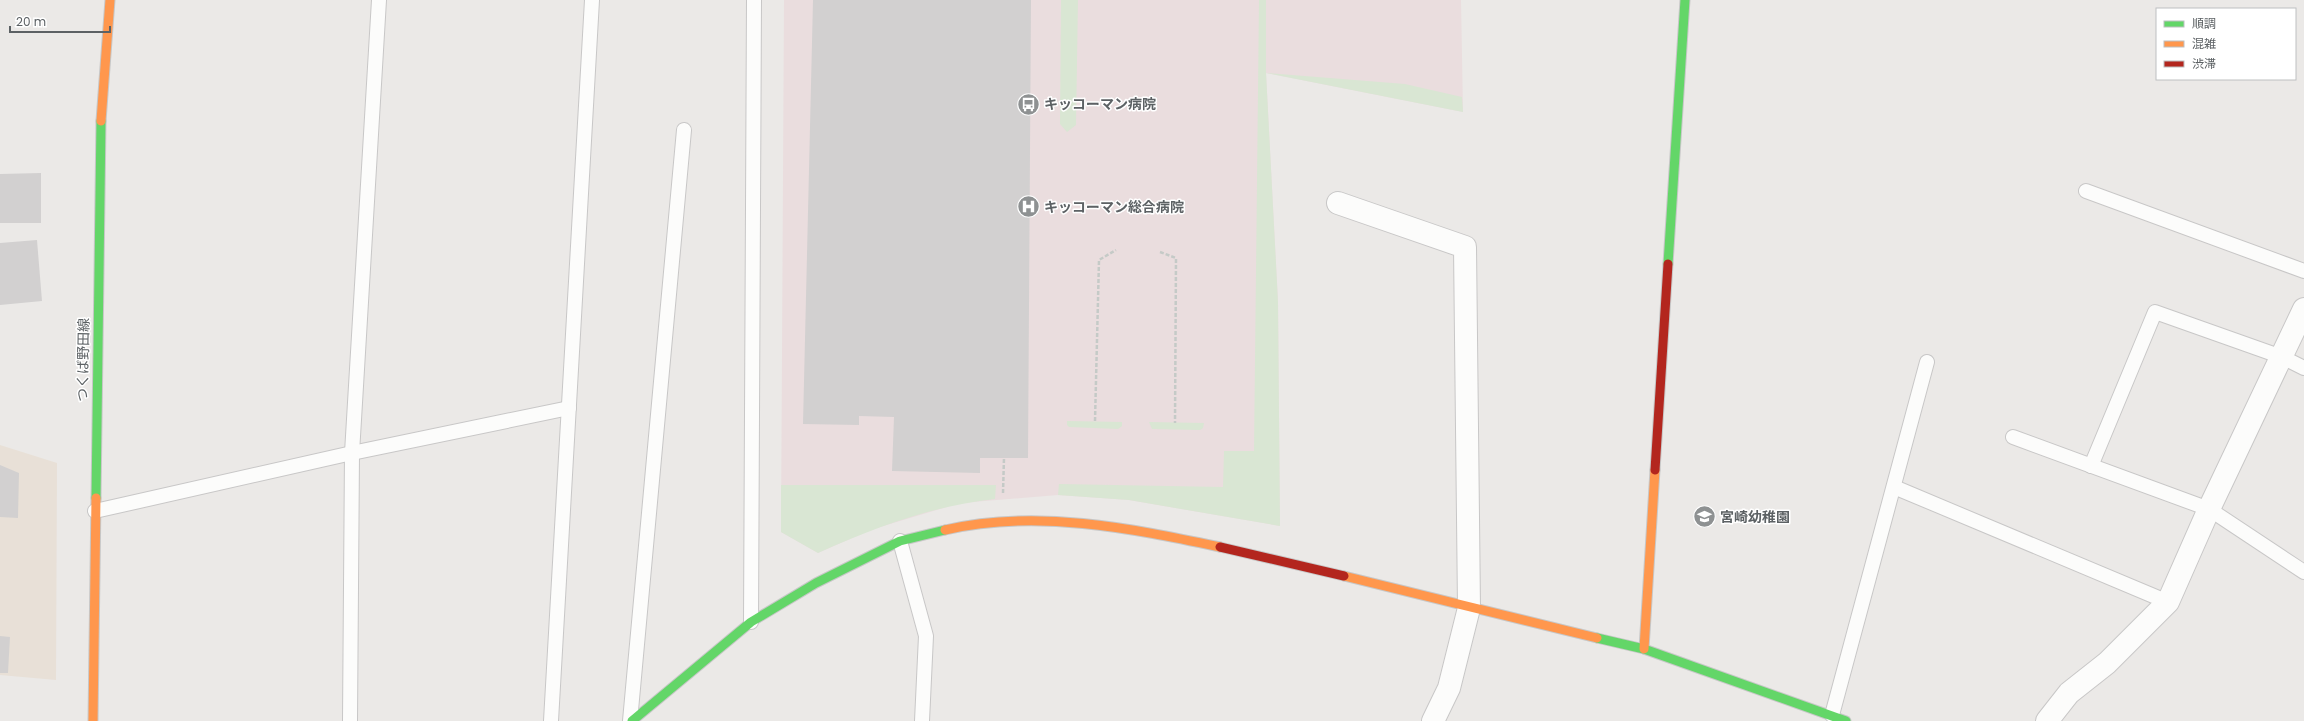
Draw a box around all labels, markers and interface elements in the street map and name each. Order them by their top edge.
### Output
scale bar [10,8,110,34]
legend [2156,8,2296,80]
text: 20 m [16,13,46,30]
text: 順調 [2192,15,2216,32]
text: 混雑 [2192,35,2216,52]
text: 渋滞 [2192,55,2216,72]
bus stop icon: キッコーマン病院 [1016,91,1042,117]
place label: キッコーマン病院 [1044,94,1156,114]
hospital icon: キッコーマン総合病院 [1015,194,1041,220]
place label: キッコーマン総合病院 [1044,197,1184,217]
street label: つくば野田線 [72,318,94,402]
school or university icon: 宮崎幼稚園 [1692,504,1718,530]
place label: 宮崎幼稚園 [1720,507,1790,527]

